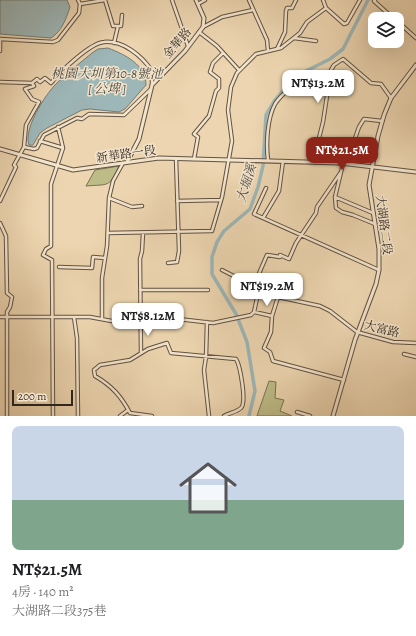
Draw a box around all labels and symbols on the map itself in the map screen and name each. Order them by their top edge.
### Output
street label: 金華路 [159,24,195,62]
water label: 桃園大圳第10-8號池 [ 公埤 ] [51,65,165,97]
pin: NT$13.2M [277,70,359,104]
pin: NT$21.5M [301,137,383,171]
street label: 新華路一段 [95,142,157,166]
water label: 大堀溪 [232,160,260,204]
street label: 大湖路二段 [372,194,396,256]
pin: NT$19.2M [226,273,308,307]
pin: NT$8.12M [107,303,189,337]
street label: 大富路 [363,317,401,341]
scale bar [12,388,73,407]

